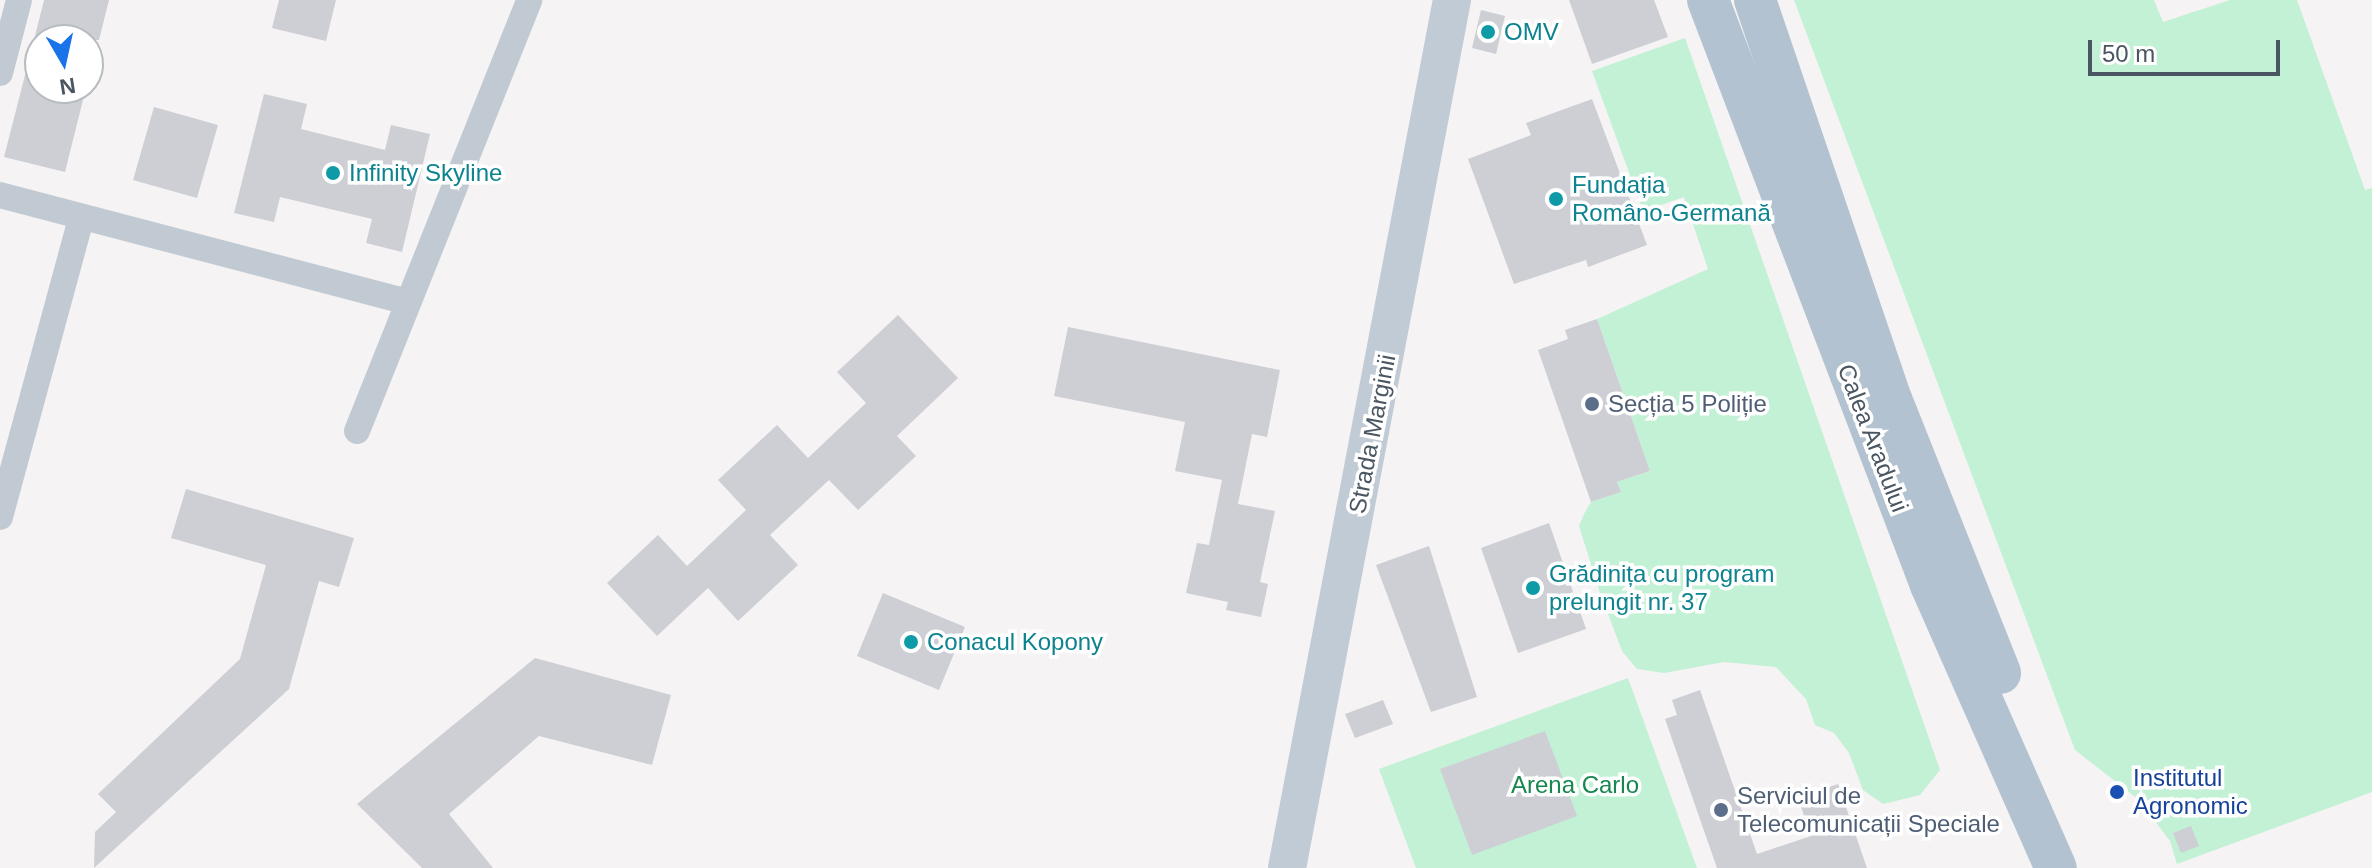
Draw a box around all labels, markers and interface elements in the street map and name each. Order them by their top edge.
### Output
place label: OMV [1504,18,1559,46]
marker: OMV [1479,23,1497,41]
north arrow [24,24,104,104]
scale bar [2092,24,2284,74]
text: 50 m [2102,40,2155,67]
text: N [58,73,77,100]
place label: Infinity Skyline [349,159,502,187]
marker: Infinity Skyline [324,164,342,182]
place label: Fundația Româno-Germană [1572,171,1771,227]
marker: Fundația Româno-Germană [1547,190,1565,208]
street label: Strada Marginii [1342,352,1402,516]
street label: Calea Aradului [1831,359,1915,517]
place label: Secția 5 Poliție [1608,390,1767,418]
marker: Secția 5 Poliție [1583,395,1601,413]
place label: Grădinița cu program prelungit nr. 37 [1549,560,1774,616]
marker: Grădinița cu program prelungit nr. 37 [1524,579,1542,597]
place label: Conacul Kopony [927,628,1103,656]
marker: Conacul Kopony [902,633,920,651]
place label: Institutul Agronomic [2133,764,2248,820]
park label: Arena Carlo [1511,771,1639,799]
place label: Serviciul de Telecomunicații Speciale [1737,782,2000,838]
marker: Institutul Agronomic [2108,783,2126,801]
marker: Serviciul de Telecomunicații Speciale [1712,801,1730,819]

